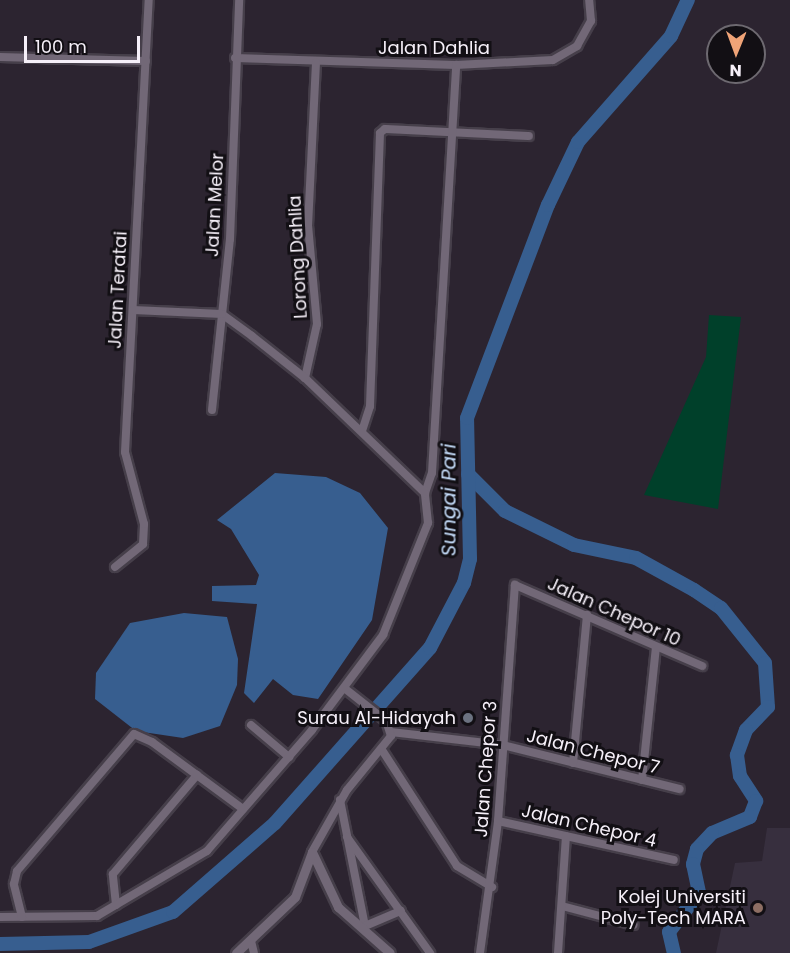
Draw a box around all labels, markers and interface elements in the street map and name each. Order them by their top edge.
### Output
scale bar [27,24,142,62]
north arrow [706,24,766,84]
text: 100 m [35,34,87,59]
street label: Jalan Dahlia [378,37,490,59]
text: N [729,59,742,82]
street label: Jalan Melor [201,153,229,257]
street label: Lorong Dahlia [284,195,312,319]
street label: Jalan Teratai [104,231,132,349]
water label: Sungai Pari [437,444,461,556]
street label: Jalan Chepor 10 [544,573,684,651]
street label: Jalan Chepor 3 [470,700,502,838]
place label: Surau Al-Hidayah [297,707,456,729]
marker: Surau Al-Hidayah [461,711,475,725]
street label: Jalan Chepor 7 [524,725,662,779]
street label: Jalan Chepor 4 [519,800,659,852]
place label: Kolej Universiti Poly-Tech MARA [601,887,746,930]
marker: Kolej Universiti Poly-Tech MARA [751,901,765,915]

